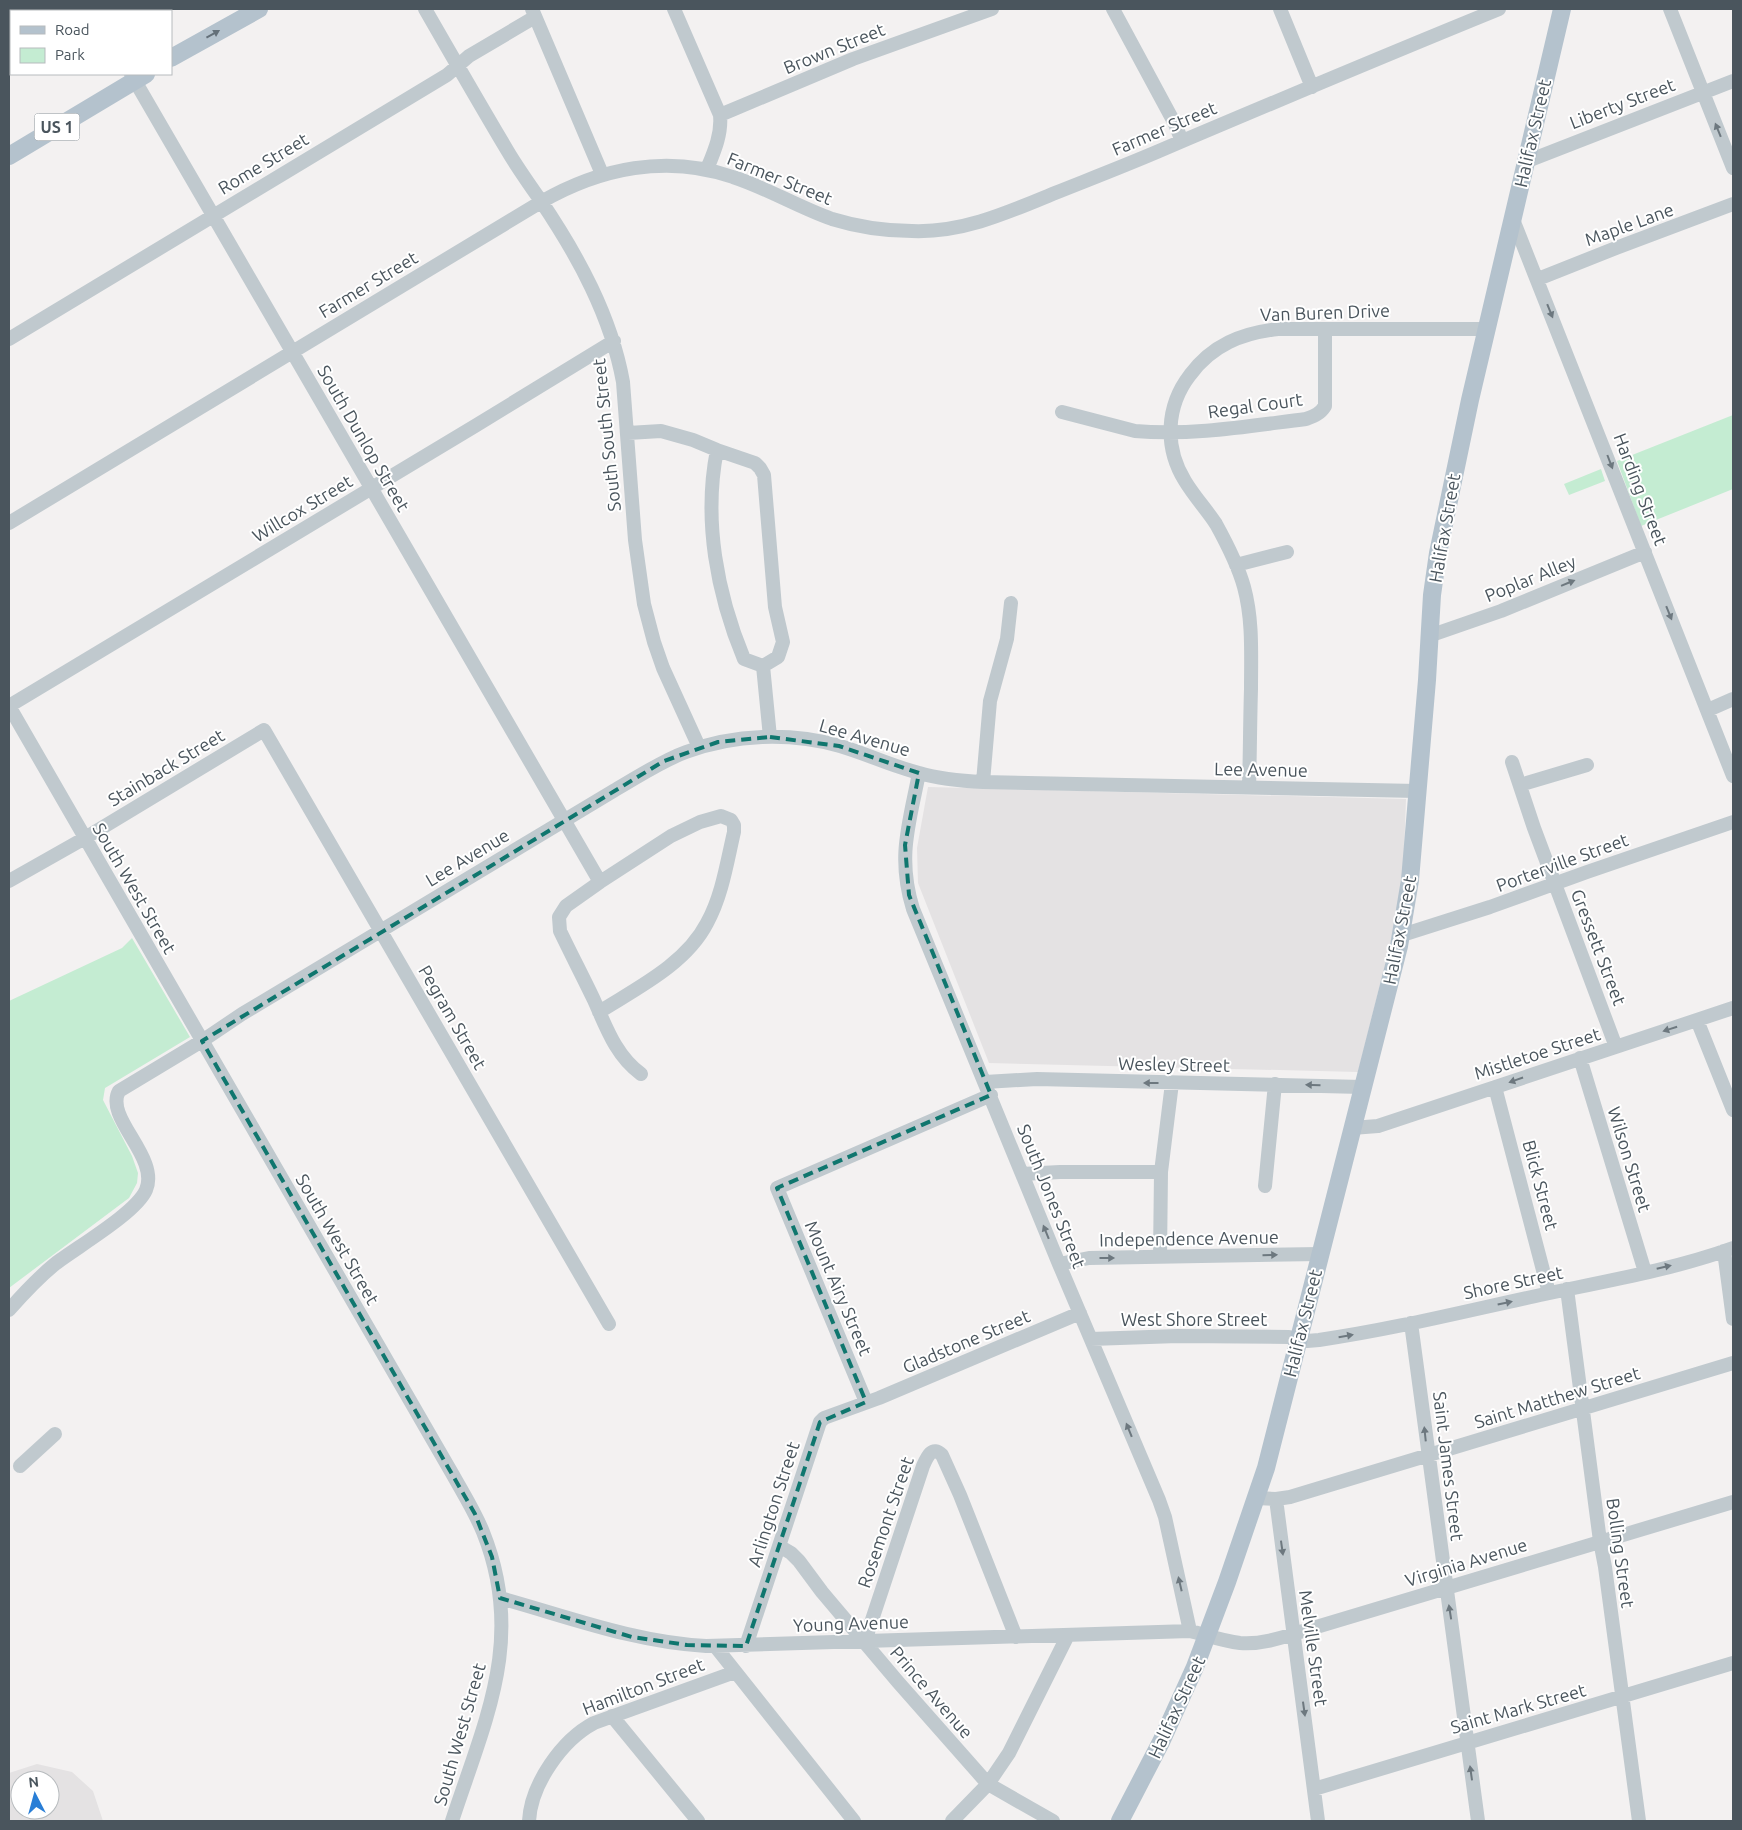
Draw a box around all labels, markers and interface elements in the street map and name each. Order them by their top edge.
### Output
legend [10,10,172,75]
street label: Brown Street [780,19,888,77]
text: Road [55,21,90,38]
one-way arrow [207,29,220,38]
text: Park [55,46,85,63]
street label: Liberty Street [1567,74,1677,132]
street label: Halifax Street [1510,77,1554,189]
street label: Farmer Street [1109,97,1219,159]
road number: US 1 [34,114,80,140]
one-way arrow [1714,122,1722,137]
street label: Rome Street [214,128,312,198]
street label: Farmer Street [725,148,835,208]
street label: Maple Lane [1582,199,1676,249]
street label: Farmer Street [315,247,421,321]
street label: Van Buren Drive [1260,300,1390,324]
one-way arrow [1546,304,1554,319]
street label: South South Street [588,358,624,512]
street label: South Dunlop Street [314,361,414,515]
street label: Regal Court [1206,388,1304,422]
street label: Harding Street [1610,430,1672,548]
one-way arrow [1606,455,1614,470]
street label: Willcox Street [248,470,356,546]
street label: Halifax Street [1425,472,1463,584]
street label: Poplar Alley [1482,551,1579,605]
one-way arrow [1560,579,1575,587]
one-way arrow [1665,606,1673,621]
street label: Lee Avenue [817,714,913,760]
street label: Stainback Street [104,724,228,810]
street label: Lee Avenue [1214,758,1308,780]
street label: South West Street [90,819,180,957]
street label: Lee Avenue [422,824,512,890]
street label: Porterville Street [1493,829,1631,895]
street label: Halifax Street [1379,874,1419,986]
street label: Gressett Street [1568,886,1630,1008]
street label: Pegram Street [415,961,491,1073]
street label: Mistletoe Street [1471,1023,1603,1083]
one-way arrow [1663,1026,1678,1033]
street label: Wesley Street [1118,1053,1230,1075]
one-way arrow [1508,1076,1523,1084]
one-way arrow [1143,1079,1159,1087]
one-way arrow [1305,1080,1321,1088]
street label: Wilson Street [1604,1104,1656,1214]
street label: South Jones Street [1014,1121,1090,1271]
street label: Blick Street [1519,1138,1563,1232]
street label: South West Street [293,1170,383,1308]
street label: Mount Airy Street [802,1218,876,1358]
one-way arrow [1042,1224,1050,1239]
street label: Independence Avenue [1099,1226,1279,1250]
one-way arrow [1262,1250,1278,1258]
one-way arrow [1100,1254,1116,1262]
street label: Shore Street [1461,1262,1565,1302]
one-way arrow [1656,1263,1671,1271]
street label: Halifax Street [1279,1267,1325,1379]
one-way arrow [1498,1298,1514,1306]
street label: Gladstone Street [899,1305,1033,1377]
street label: West Shore Street [1121,1309,1267,1329]
one-way arrow [1338,1331,1354,1339]
street label: Saint Matthew Street [1472,1362,1642,1432]
street label: Saint James Street [1430,1390,1468,1542]
one-way arrow [1125,1422,1133,1437]
one-way arrow [1421,1425,1429,1441]
street label: Arlington Street [743,1439,803,1569]
street label: Rosemont Street [853,1454,917,1590]
street label: Bolling Street [1603,1497,1639,1609]
street label: Virginia Avenue [1403,1534,1529,1590]
one-way arrow [1278,1540,1286,1556]
one-way arrow [1176,1576,1184,1591]
street label: Melville Street [1296,1589,1332,1707]
one-way arrow [1446,1604,1454,1620]
street label: Young Avenue [793,1611,909,1635]
street label: Prince Avenue [887,1642,977,1742]
street label: Halifax Street [1144,1653,1208,1761]
street label: Hamilton Street [579,1654,707,1718]
street label: South West Street [429,1660,489,1808]
street label: Saint Mark Street [1448,1679,1588,1737]
one-way arrow [1300,1701,1308,1717]
one-way arrow [1467,1765,1475,1781]
north arrow [10,1770,60,1820]
text: N [28,1774,40,1791]

